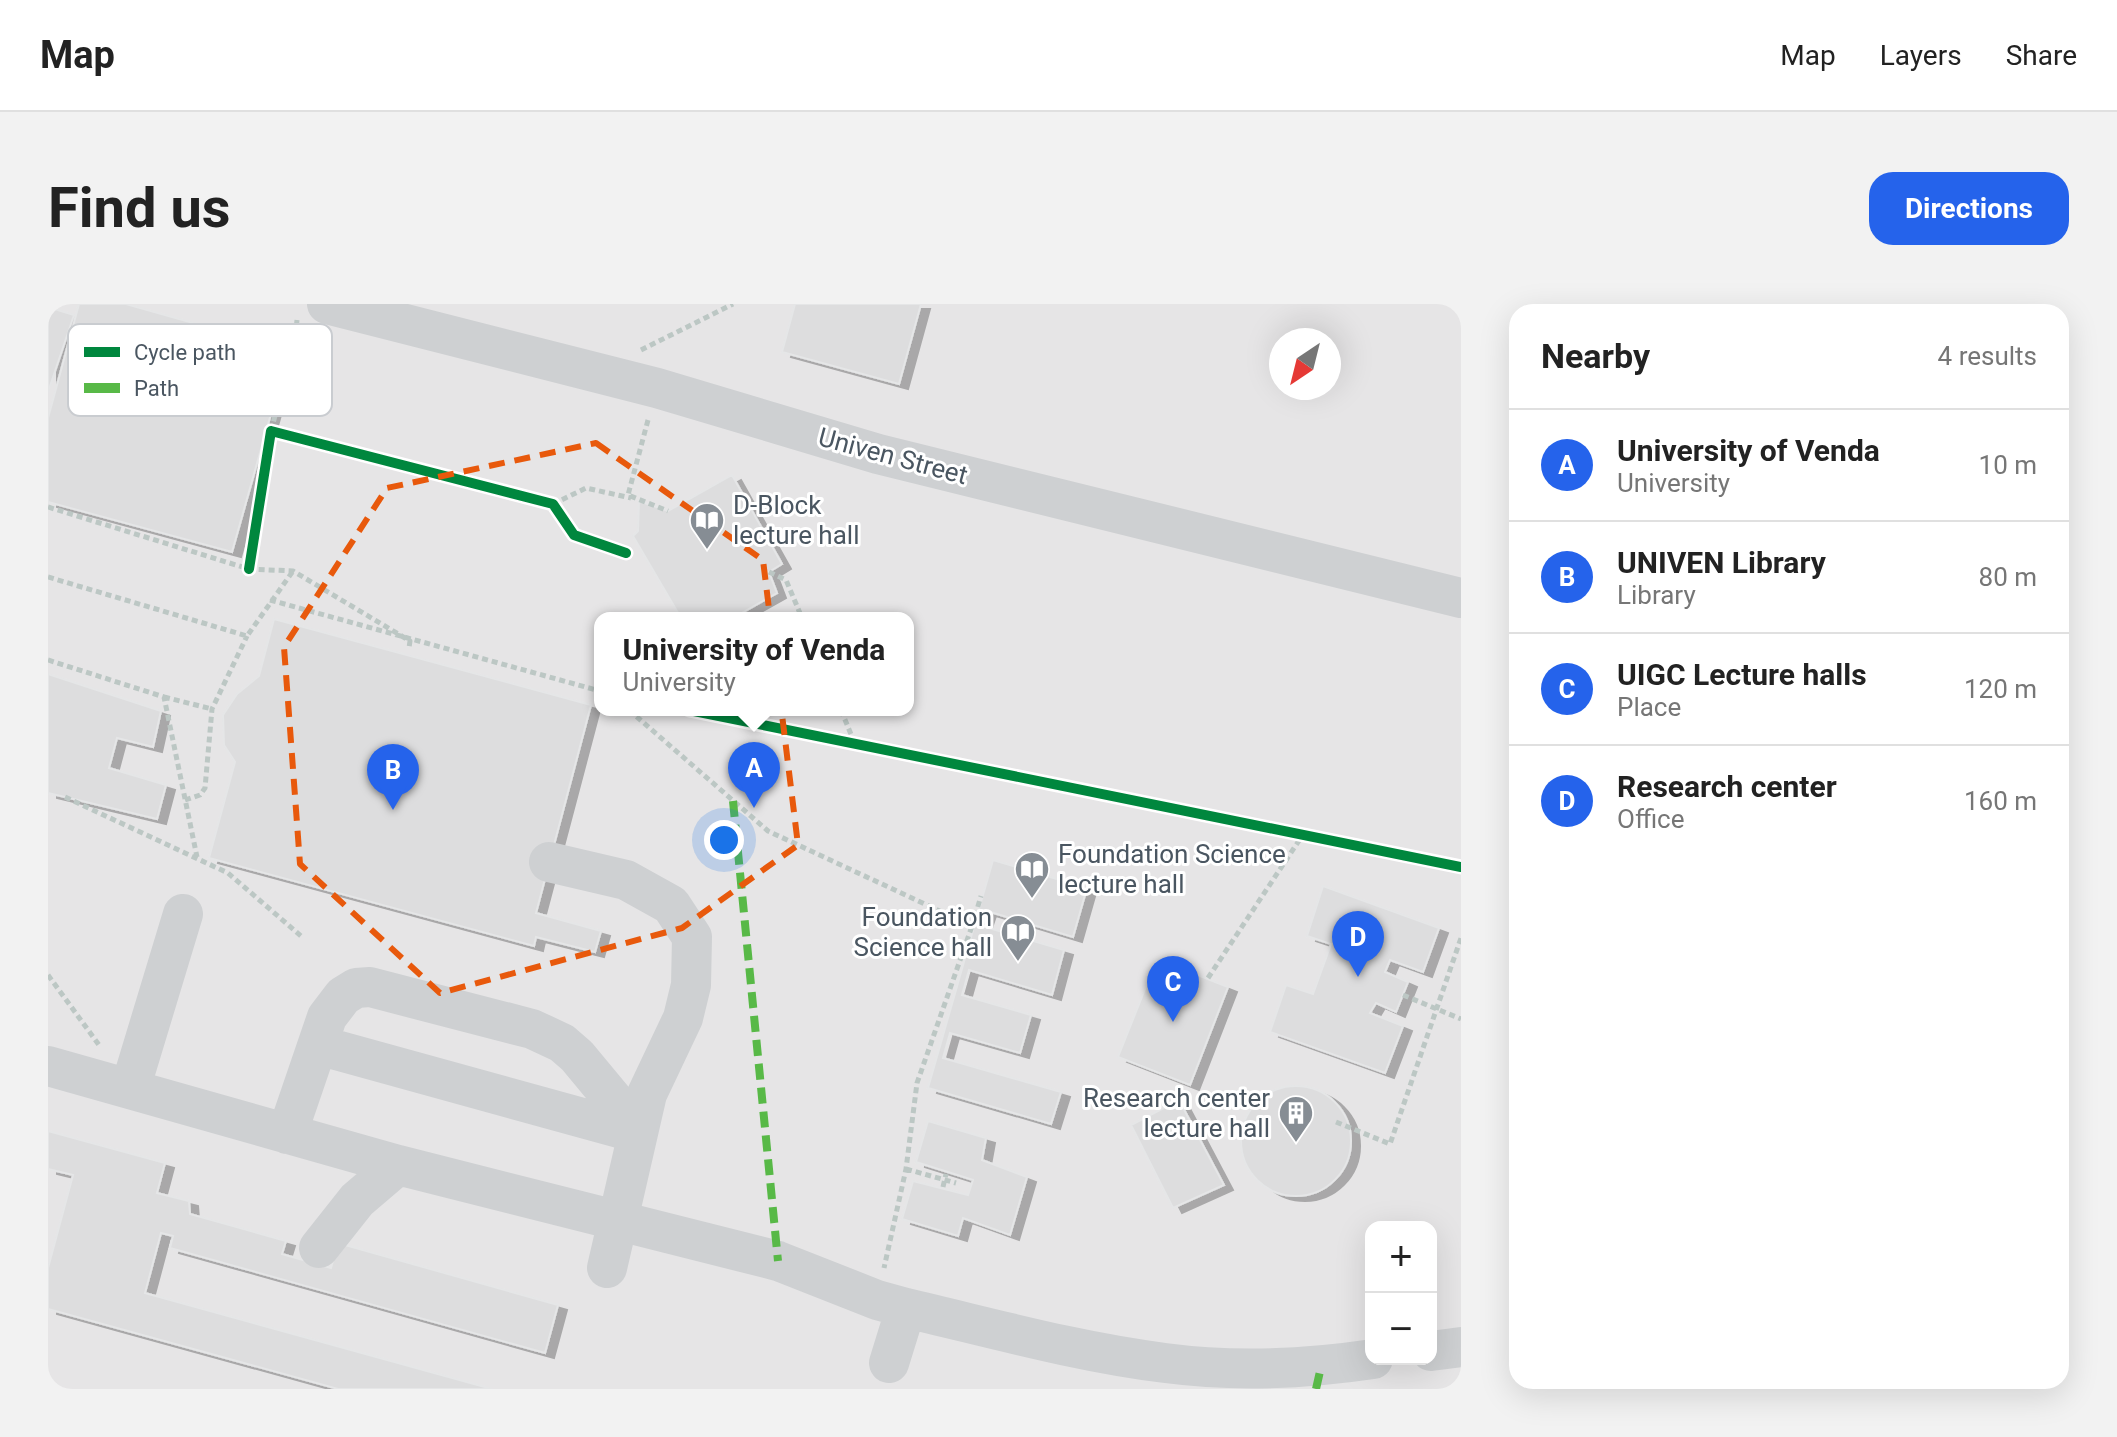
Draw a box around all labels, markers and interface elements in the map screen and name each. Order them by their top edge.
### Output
text: Map [40,33,115,77]
text: Map [1780,39,1836,72]
text: Layers [1880,39,1962,72]
text: Share [2006,39,2077,72]
button: Directions [1869,172,2069,245]
text: Find us [48,175,231,241]
legend [68,324,332,416]
north arrow [1269,328,1341,400]
text: Nearby [1541,336,1650,376]
text: Cycle path [134,340,236,365]
text: 4 results [1938,341,2037,371]
text: Path [134,376,179,401]
street label: Univen Street [815,422,971,490]
text: University of Venda [1617,433,1880,468]
text: A [1558,450,1576,480]
text: 10 m [1979,450,2037,480]
text: University [1617,468,1730,498]
place label: D-Block lecture hall [733,490,859,550]
library icon: D-Block lecture hall [688,501,726,551]
text: UNIVEN Library [1617,545,1826,580]
text: B [1559,562,1575,592]
text: 80 m [1979,562,2037,592]
text: Library [1617,580,1696,610]
popup [594,612,914,716]
text: University of Venda [623,632,885,667]
text: UIGC Lecture halls [1617,657,1867,692]
text: University [623,667,736,697]
text: C [1558,674,1576,704]
text: 120 m [1964,674,2037,704]
text: Place [1617,692,1681,722]
pin: A [728,742,780,808]
pin: B [367,744,419,810]
text: Research center [1617,769,1837,804]
text: D [1559,786,1575,816]
text: 160 m [1964,786,2037,816]
text: Office [1617,804,1684,834]
your location [704,820,744,860]
place label: Foundation Science lecture hall [1058,839,1286,899]
library icon: Foundation Science lecture hall [1013,850,1051,900]
place label: Foundation Science hall [854,902,992,962]
pin: D [1332,911,1384,977]
library icon: Foundation Science hall [999,913,1037,963]
pin: C [1147,956,1199,1022]
place label: Research center lecture hall [1083,1083,1270,1143]
building icon: Research center lecture hall [1277,1094,1315,1144]
map controls [1365,1221,1437,1365]
button: + [1365,1221,1437,1293]
button: − [1365,1293,1437,1365]

